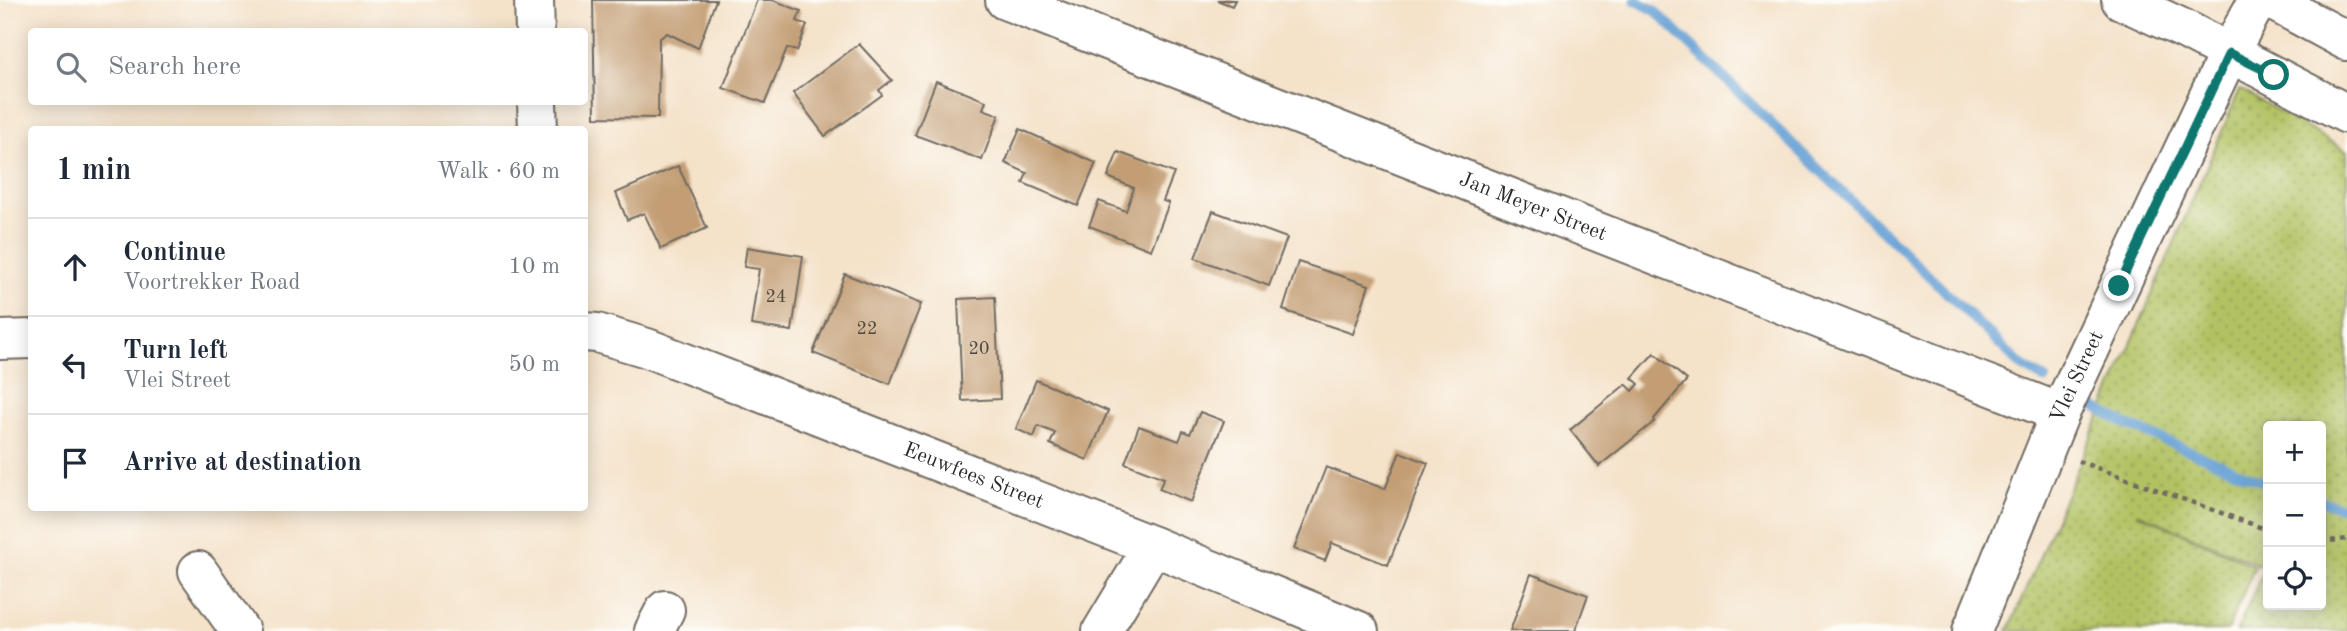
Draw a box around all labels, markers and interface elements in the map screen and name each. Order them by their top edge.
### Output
search box [28,28,588,105]
icon: search [52,48,90,86]
text: Search here [108,54,241,80]
route start [2258,59,2289,90]
text: 1 min [56,156,131,186]
text: Walk · 60 m [437,160,560,183]
street label: Jan Meyer Street [1456,168,1610,245]
text: Continue [123,240,226,266]
icon: ahead [56,248,94,286]
text: 10 m [509,255,560,278]
route end [2103,270,2134,301]
text: Voortrekker Road [123,271,300,294]
house number: 24 [766,288,786,306]
house number: 22 [857,320,877,338]
street label: Vlei Street [2047,328,2107,426]
text: Turn left [123,338,228,364]
house number: 20 [969,340,989,358]
icon: left [56,346,94,384]
text: 50 m [509,353,560,376]
text: Vlei Street [123,369,231,392]
map controls [2263,421,2326,610]
button: + [2263,421,2326,484]
street label: Eeuwfees Street [901,439,1047,513]
icon: arrive [56,444,94,482]
text: Arrive at destination [123,450,362,476]
button: − [2263,484,2326,547]
button: locate [2263,547,2326,610]

